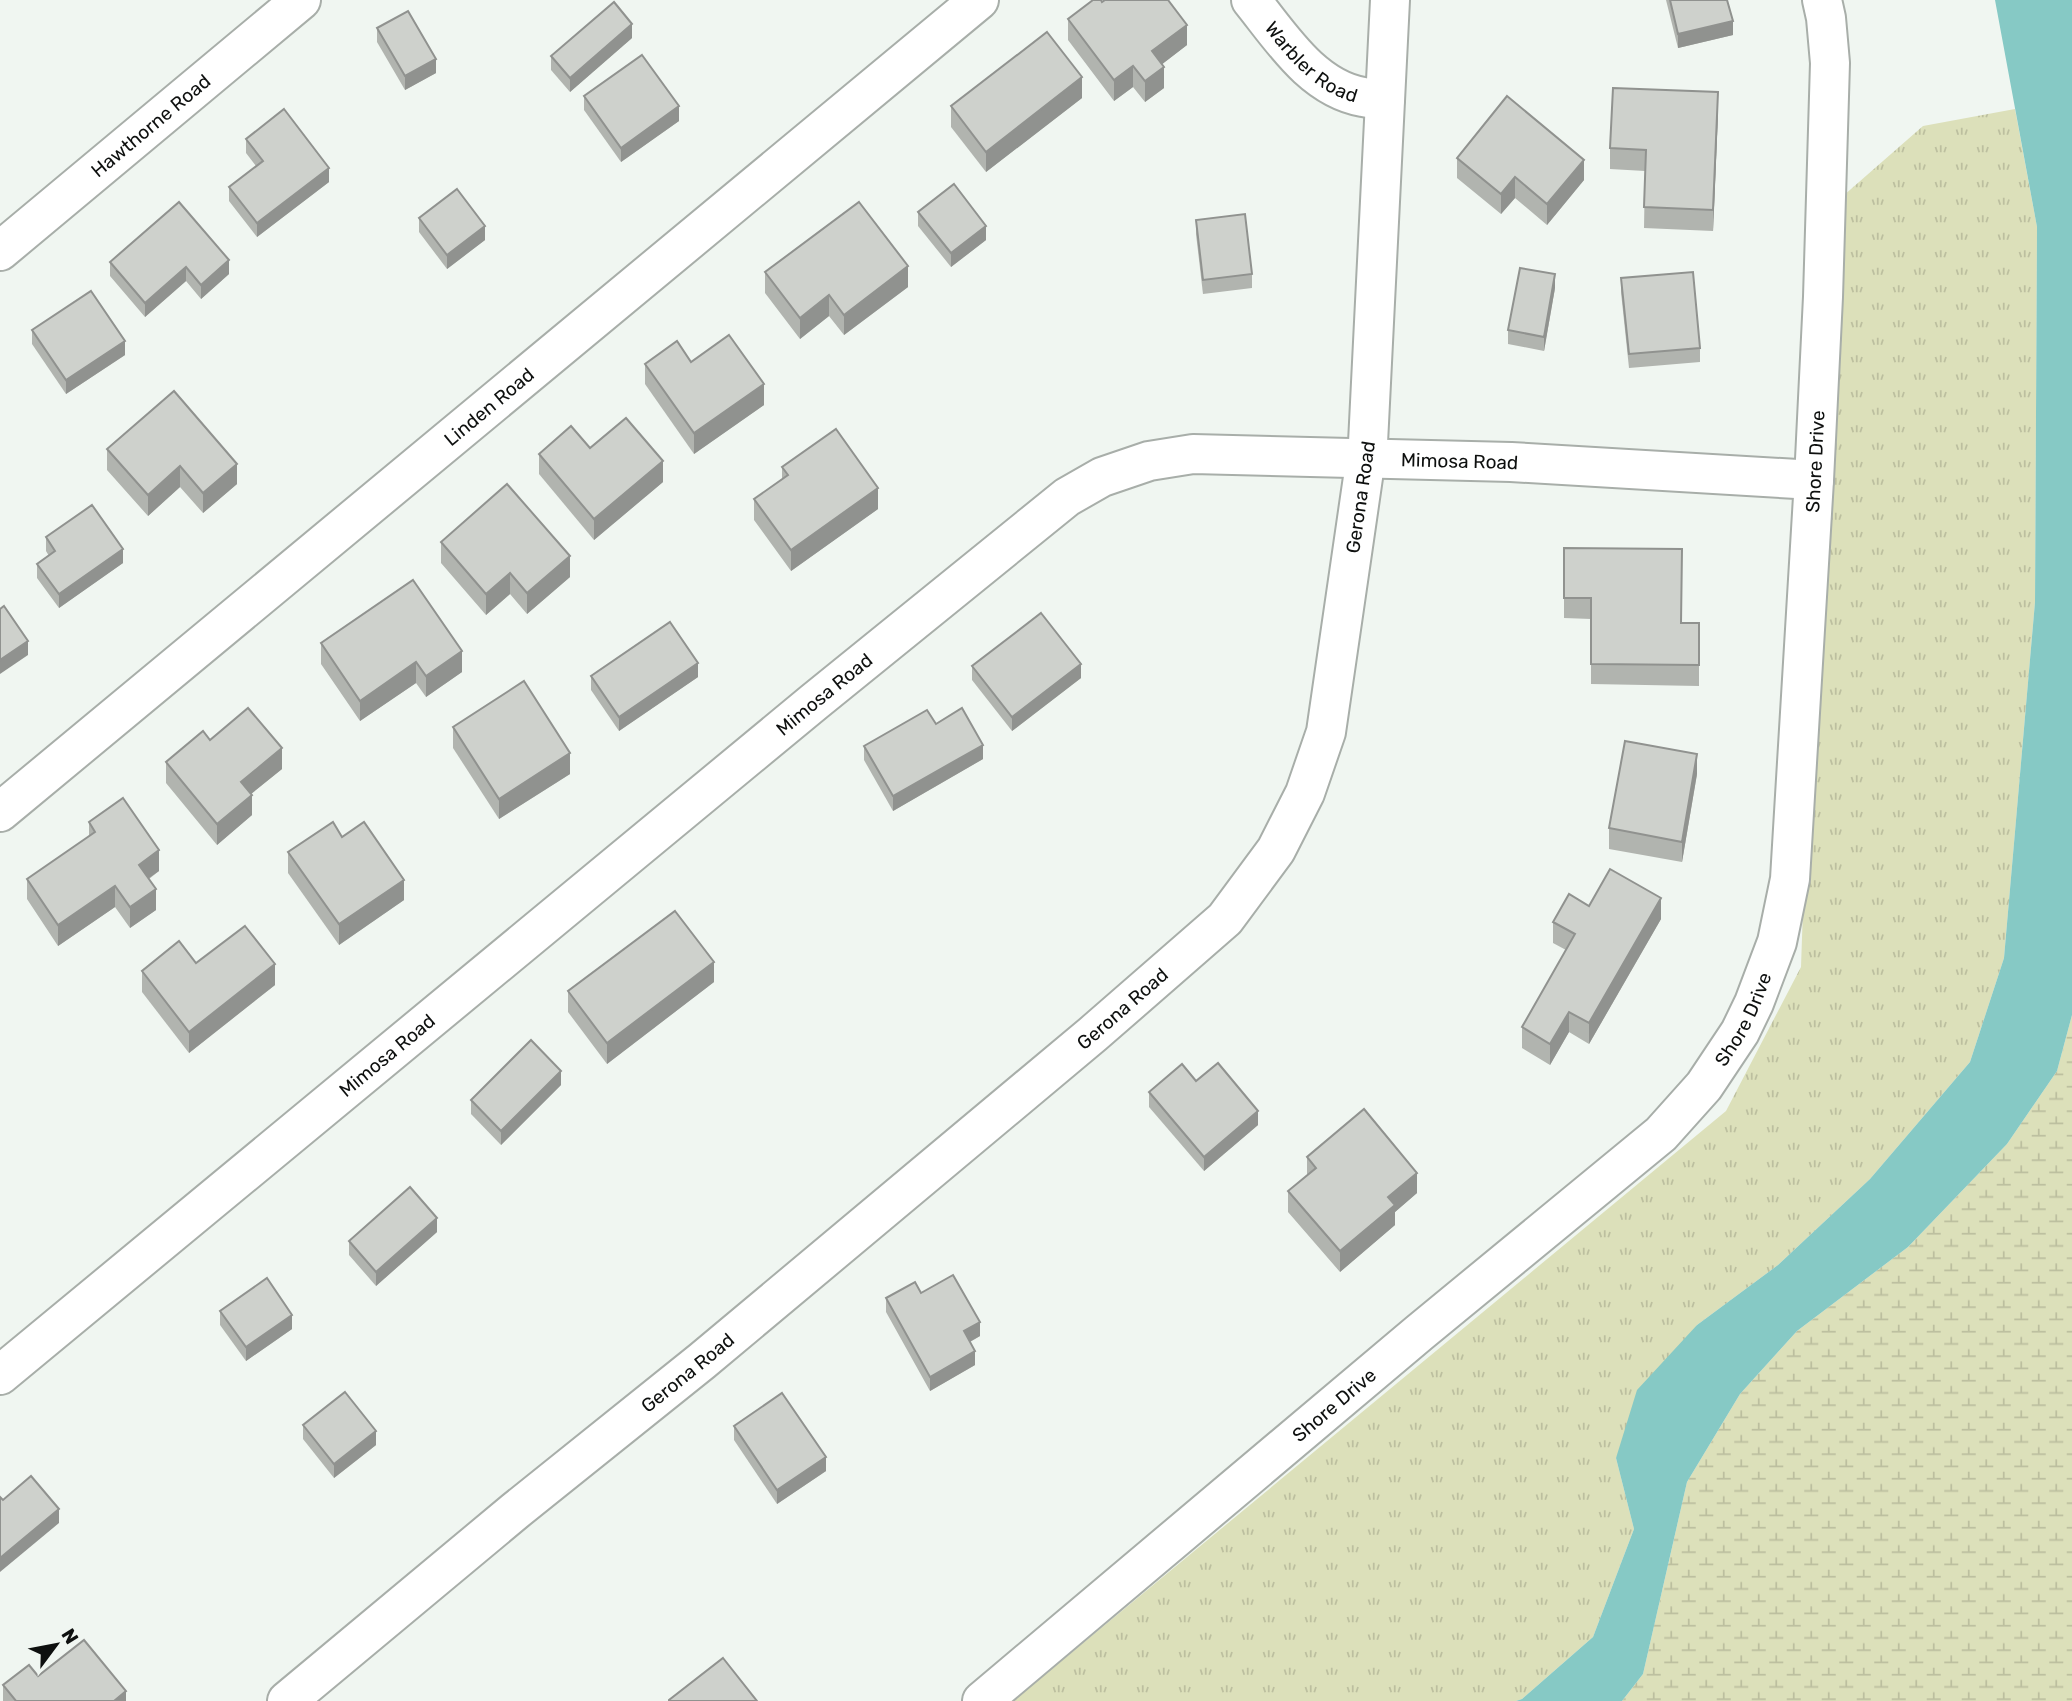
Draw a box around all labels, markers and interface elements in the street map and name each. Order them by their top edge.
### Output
street label: Warbler Road [1260,17,1361,107]
street label: Hawthorne Road [86,69,215,182]
street label: Linden Road [439,363,538,451]
street label: Shore Drive [1801,410,1829,513]
street label: Gerona Road [1341,439,1380,555]
street label: Mimosa Road [1401,448,1519,474]
street label: Mimosa Road [771,648,877,740]
street label: Gerona Road [1072,963,1172,1054]
street label: Shore Drive [1709,969,1776,1070]
street label: Mimosa Road [334,1009,439,1101]
street label: Gerona Road [636,1328,739,1417]
street label: Shore Drive [1287,1363,1380,1446]
north arrow [21,1610,91,1680]
text: N [57,1624,83,1648]

